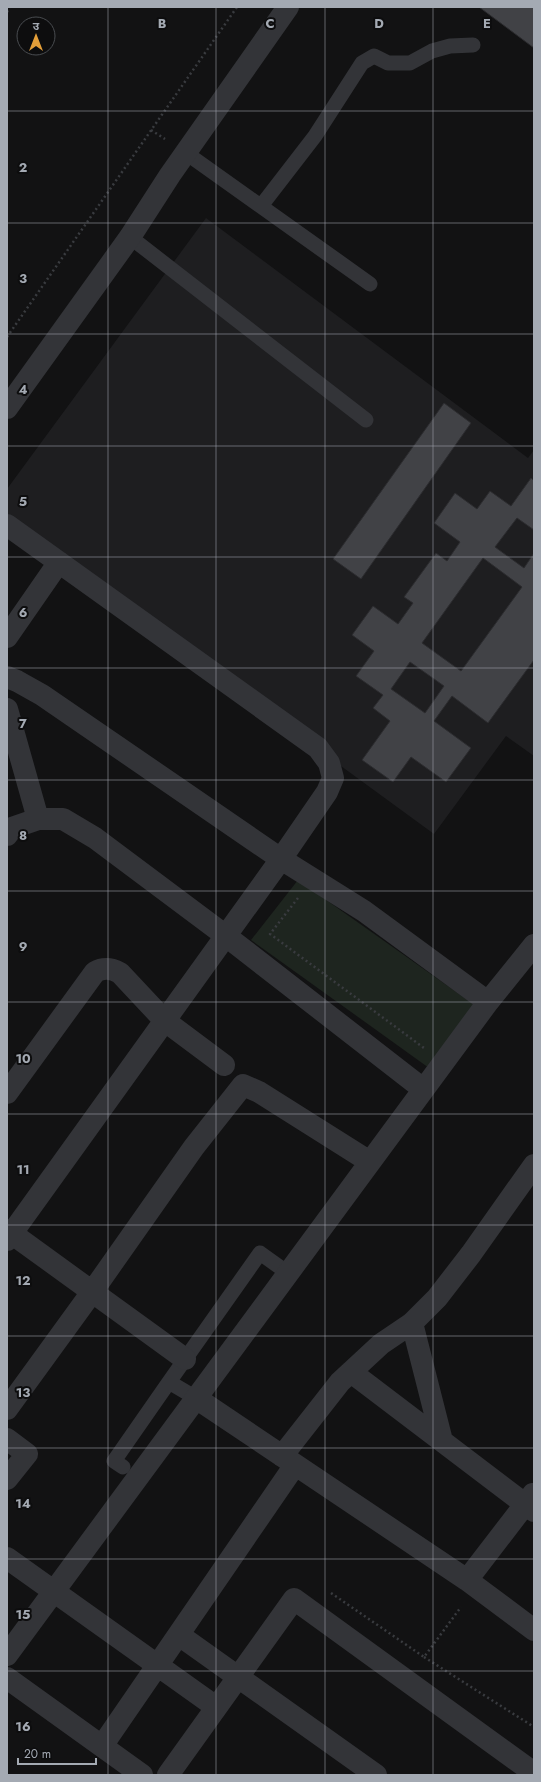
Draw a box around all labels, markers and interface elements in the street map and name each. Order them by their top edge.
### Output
text: B [158,14,167,33]
text: C [265,14,275,33]
text: D [374,14,384,33]
text: E [483,14,491,33]
north arrow [16,16,56,56]
text: उ [33,18,40,34]
text: 2 [19,158,27,177]
text: 3 [19,269,27,288]
text: 4 [18,380,28,399]
text: 5 [19,492,27,511]
text: 6 [19,603,28,622]
text: 7 [19,714,27,733]
text: 8 [19,826,27,845]
text: 9 [19,937,28,956]
text: 10 [15,1049,31,1068]
text: 11 [16,1160,30,1179]
text: 12 [15,1271,31,1290]
text: 13 [16,1383,30,1402]
text: 14 [15,1494,31,1513]
text: 15 [15,1605,31,1624]
text: 16 [15,1717,31,1736]
scale bar [18,1740,96,1766]
text: 20 m [24,1745,51,1763]

